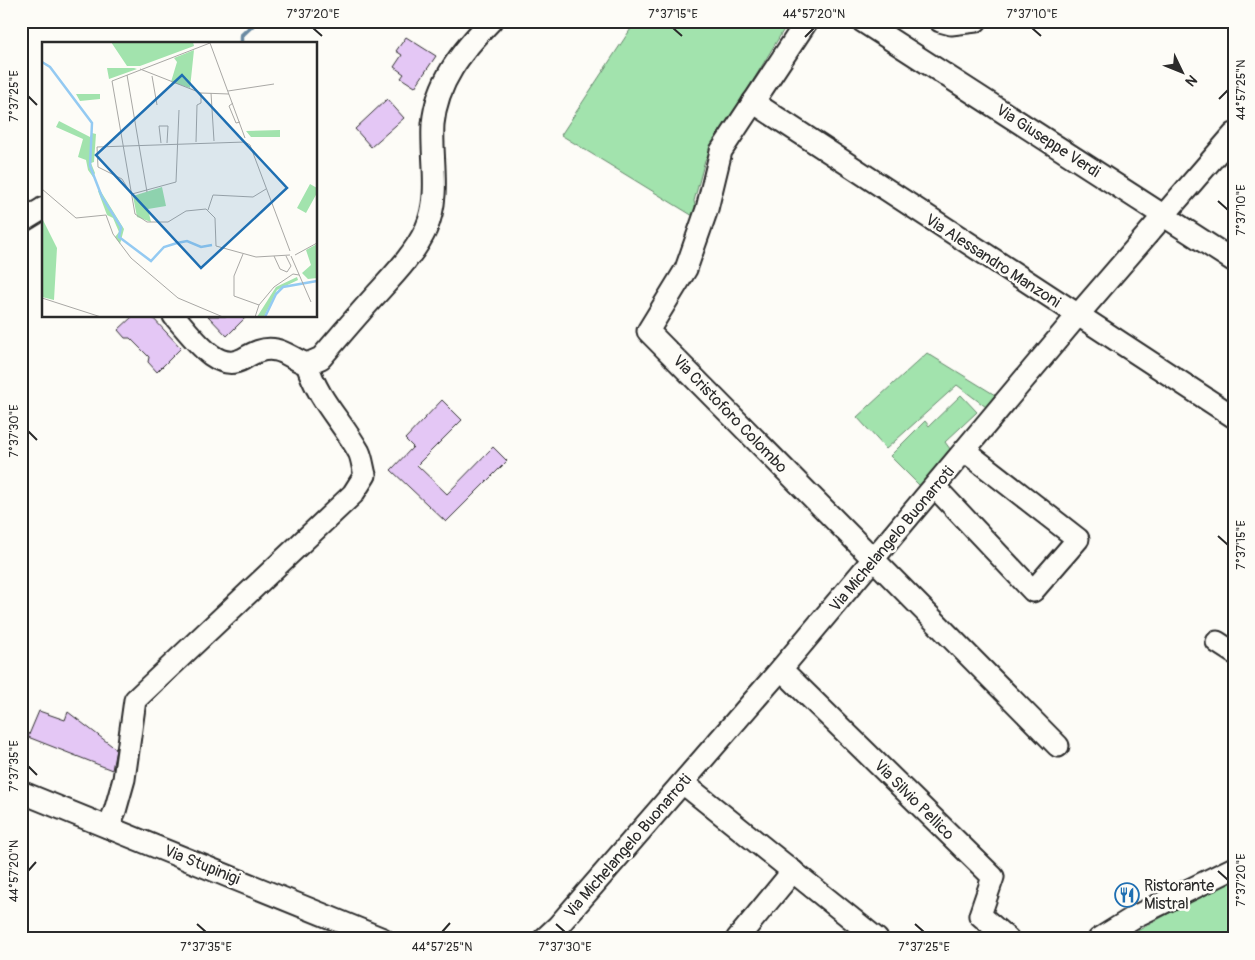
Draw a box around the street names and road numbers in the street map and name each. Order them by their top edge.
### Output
street label: Via Giuseppe Verdi [992,100,1104,182]
street label: Via Alessandro Manzoni [922,210,1065,312]
street label: Via Cristoforo Colombo [668,351,792,478]
street label: Via Michelangelo Buonarroti [825,462,959,616]
street label: Via Silvio Pellico [870,756,959,845]
street label: Via Michelangelo Buonarroti [560,770,696,922]
street label: Via Stupinigi [161,841,243,889]

